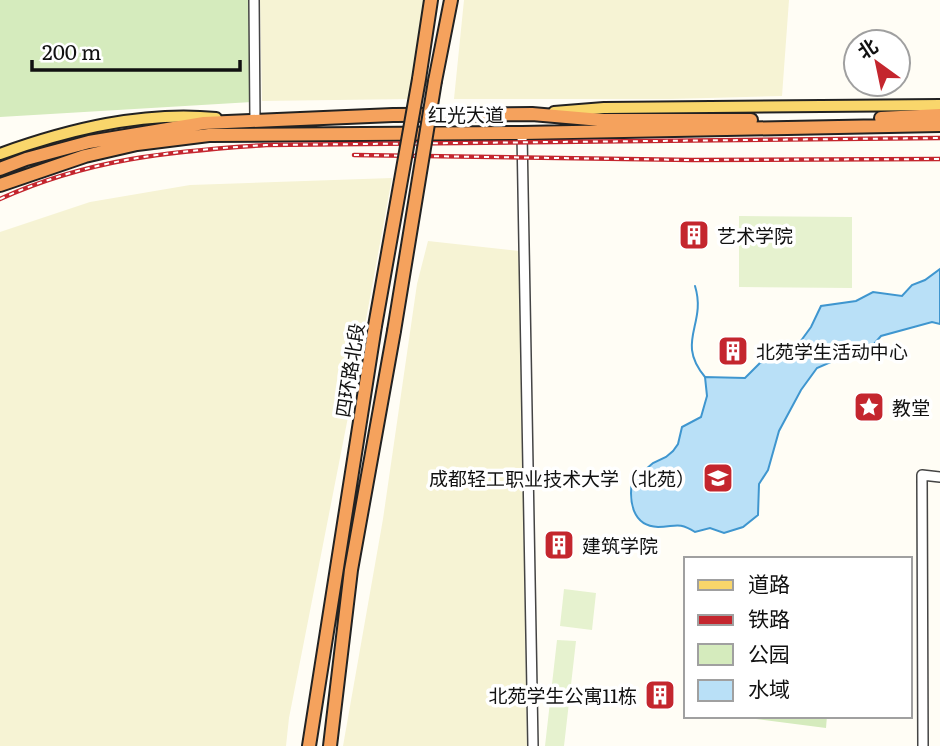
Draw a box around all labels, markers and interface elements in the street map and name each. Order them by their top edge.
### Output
scale bar [32,28,240,72]
north arrow [842,28,912,98]
text: 北 [852,31,883,65]
text: 200 m [42,35,102,66]
street label: 红光大道 [428,100,504,128]
building icon: 艺术学院 [677,218,711,252]
place label: 艺术学院 [717,221,793,249]
street label: 四环路北段 [328,321,370,419]
building icon: 北苑学生活动中心 [716,334,750,368]
place label: 北苑学生活动中心 [756,337,908,365]
place icon: 教堂 [852,390,886,424]
place label: 教堂 [892,393,930,421]
school or university icon: 成都轻工职业技术大学（北苑） [701,461,735,495]
place label: 成都轻工职业技术大学（北苑） [429,464,695,492]
building icon: 建筑学院 [542,528,576,562]
place label: 建筑学院 [582,531,658,559]
legend [684,557,912,718]
text: 道路 [748,567,790,598]
text: 铁路 [748,602,790,633]
text: 公园 [748,637,790,668]
text: 水域 [748,672,790,703]
building icon: 北苑学生公寓11栋 [643,678,677,712]
place label: 北苑学生公寓11栋 [489,681,637,709]

